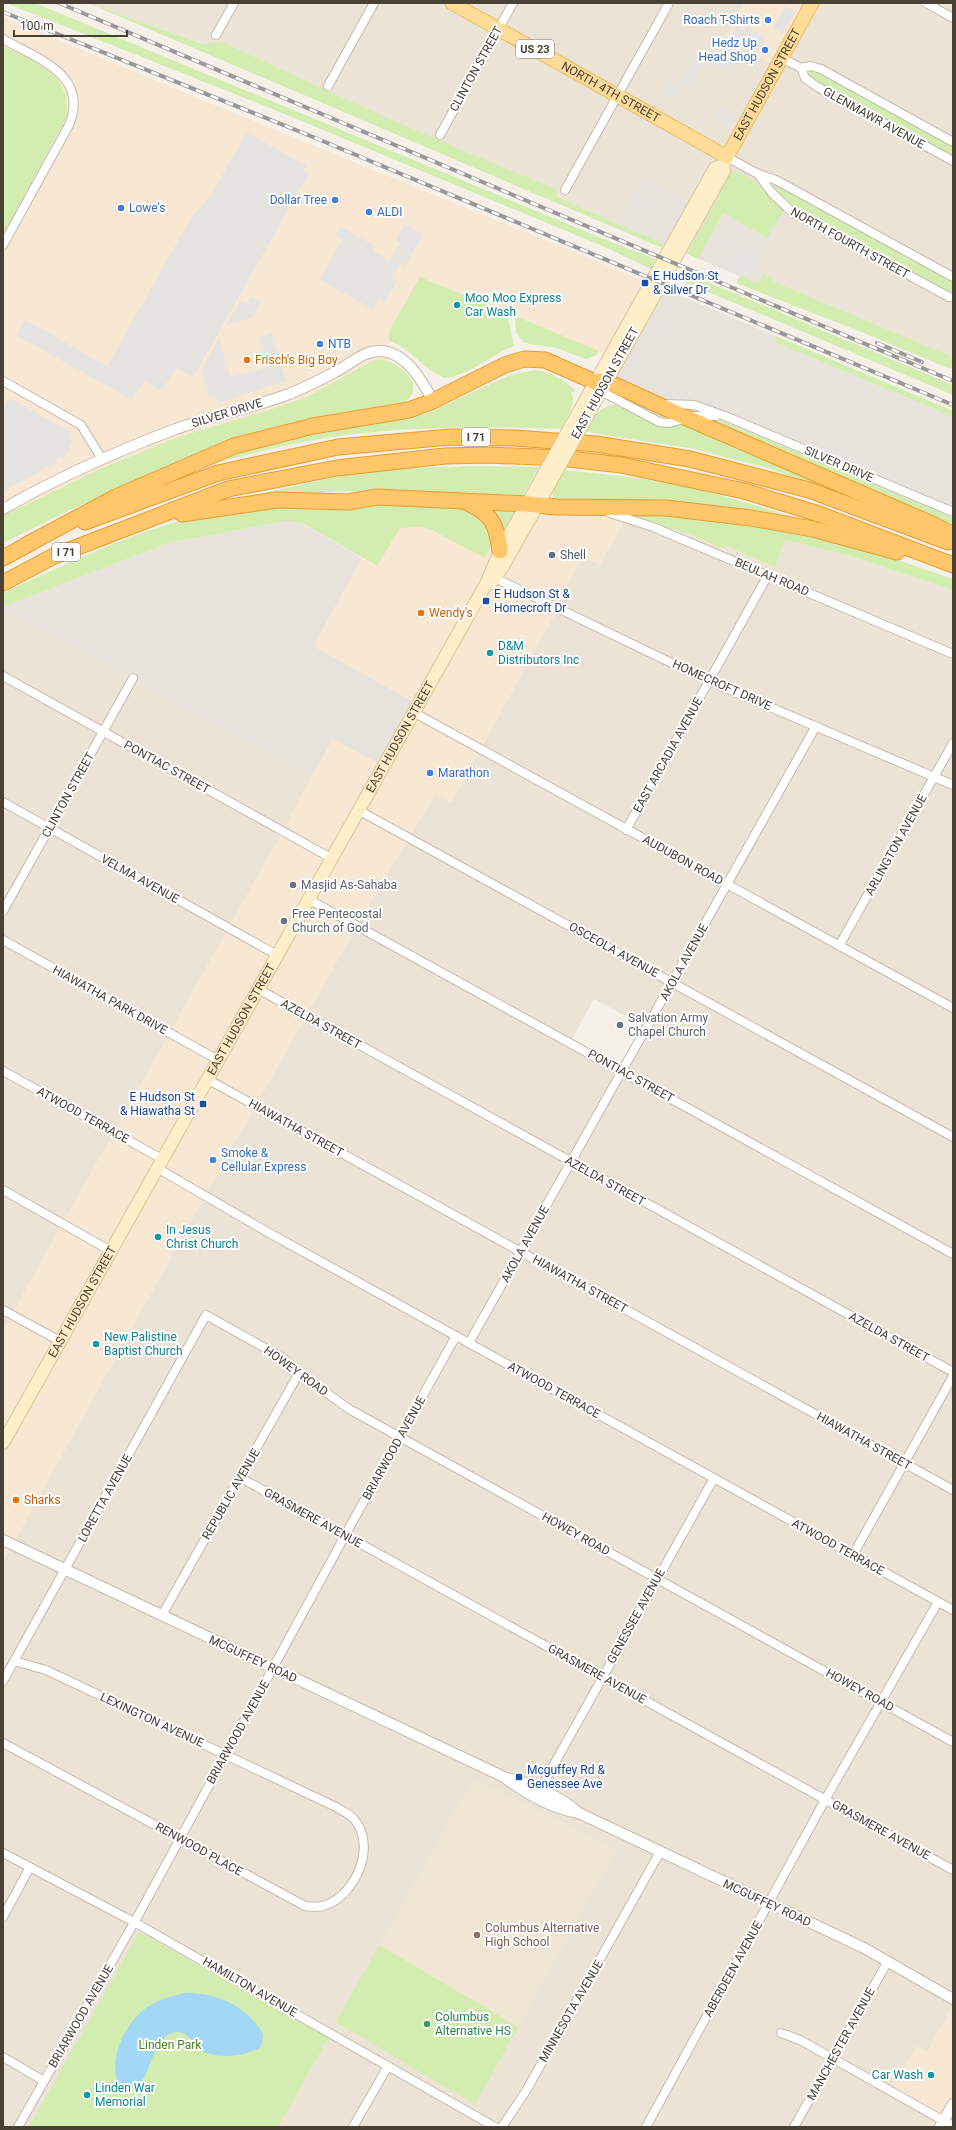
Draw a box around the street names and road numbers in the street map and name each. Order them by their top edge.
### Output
street label: CLINTON STREET [447,24,505,114]
street label: EAST HUDSON STREET [731,26,803,143]
road number: US 23 [516,40,554,58]
street label: NORTH 4TH STREET [559,59,662,125]
street label: GLENMAWR AVENUE [821,84,927,152]
street label: NORTH FOURTH STREET [788,205,912,281]
street label: EAST HUDSON STREET [568,325,642,441]
street label: SILVER DRIVE [190,395,264,430]
road number: I 71 [462,428,490,446]
street label: SILVER DRIVE [802,443,876,485]
road number: I 71 [52,543,80,561]
street label: BEULAH ROAD [733,555,811,599]
street label: HOMECROFT DRIVE [670,657,774,713]
street label: EAST HUDSON STREET [363,679,437,795]
street label: EAST ARCADIA AVENUE [630,695,706,815]
street label: PONTIAC STREET [122,738,212,796]
street label: CLINTON STREET [39,750,97,840]
street label: ARLINGTON AVENUE [862,792,930,898]
street label: AUDUBON ROAD [640,832,726,888]
street label: VELMA AVENUE [98,852,182,906]
street label: OSCEOLA AVENUE [567,919,662,981]
street label: AKOLA AVENUE [657,921,711,1003]
street label: EAST HUDSON STREET [204,961,278,1078]
street label: HIAWATHA PARK DRIVE [50,963,170,1037]
street label: AZELDA STREET [278,996,364,1052]
street label: PONTIAC STREET [586,1047,676,1105]
street label: ATWOOD TERRACE [34,1084,132,1146]
street label: HIAWATHA STREET [246,1096,346,1160]
street label: AZELDA STREET [562,1153,648,1209]
street label: AKOLA AVENUE [498,1203,552,1285]
street label: EAST HUDSON STREET [46,1244,119,1360]
street label: HIAWATHA STREET [530,1252,630,1316]
street label: AZELDA STREET [846,1309,932,1365]
street label: HOWEY ROAD [261,1343,331,1399]
street label: ATWOOD TERRACE [505,1359,603,1421]
street label: BRIARWOOD AVENUE [360,1394,428,1502]
street label: HIAWATHA STREET [814,1409,914,1473]
street label: REPUBLIC AVENUE [199,1446,263,1542]
street label: LORETTA AVENUE [75,1451,135,1544]
street label: GRASMERE AVENUE [262,1485,365,1551]
street label: HOWEY ROAD [540,1510,613,1559]
street label: ATWOOD TERRACE [789,1516,887,1578]
street label: GENESSEE AVENUE [604,1566,668,1666]
street label: MCGUFFEY ROAD [207,1632,299,1686]
street label: GRASMERE AVENUE [546,1641,649,1707]
street label: HOWEY ROAD [824,1666,897,1715]
street label: BRIARWOOD AVENUE [204,1678,272,1786]
street label: LEXINGTON AVENUE [98,1690,206,1750]
street label: GRASMERE AVENUE [830,1797,933,1863]
street label: RENWOOD PLACE [153,1819,245,1879]
street label: MCGUFFEY ROAD [721,1876,813,1930]
street label: ABERDEEN AVENUE [701,1918,765,2019]
street label: HAMILTON AVENUE [200,1954,300,2020]
street label: MINNESOTA AVENUE [536,1957,606,2064]
street label: BRIARWOOD AVENUE [46,1962,116,2070]
street label: MANCHESTER AVENUE [804,1985,878,2103]

